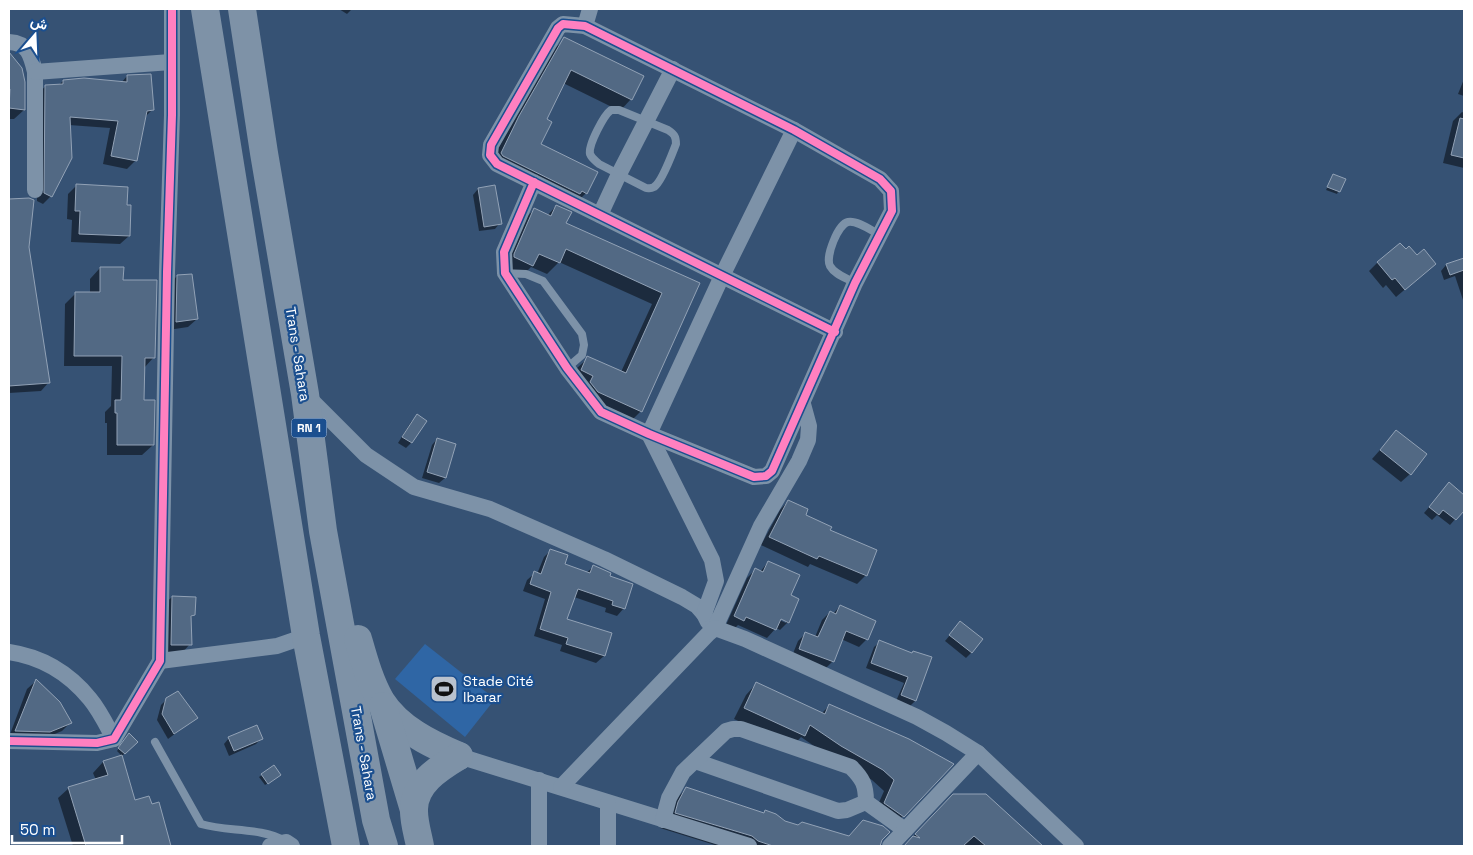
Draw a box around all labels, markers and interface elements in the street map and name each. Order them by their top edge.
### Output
north arrow [10,10,60,60]
text: ش [28,11,50,34]
street label: Trans - Sahara [282,306,314,402]
road number: RN 1 [292,418,326,438]
place label: Stade Cité Ibarar [463,672,534,706]
sports icon: Stade Cité Ibarar [429,674,459,704]
street label: Trans - Sahara [347,704,381,802]
scale bar [12,812,122,844]
text: 50 m [20,820,55,839]

